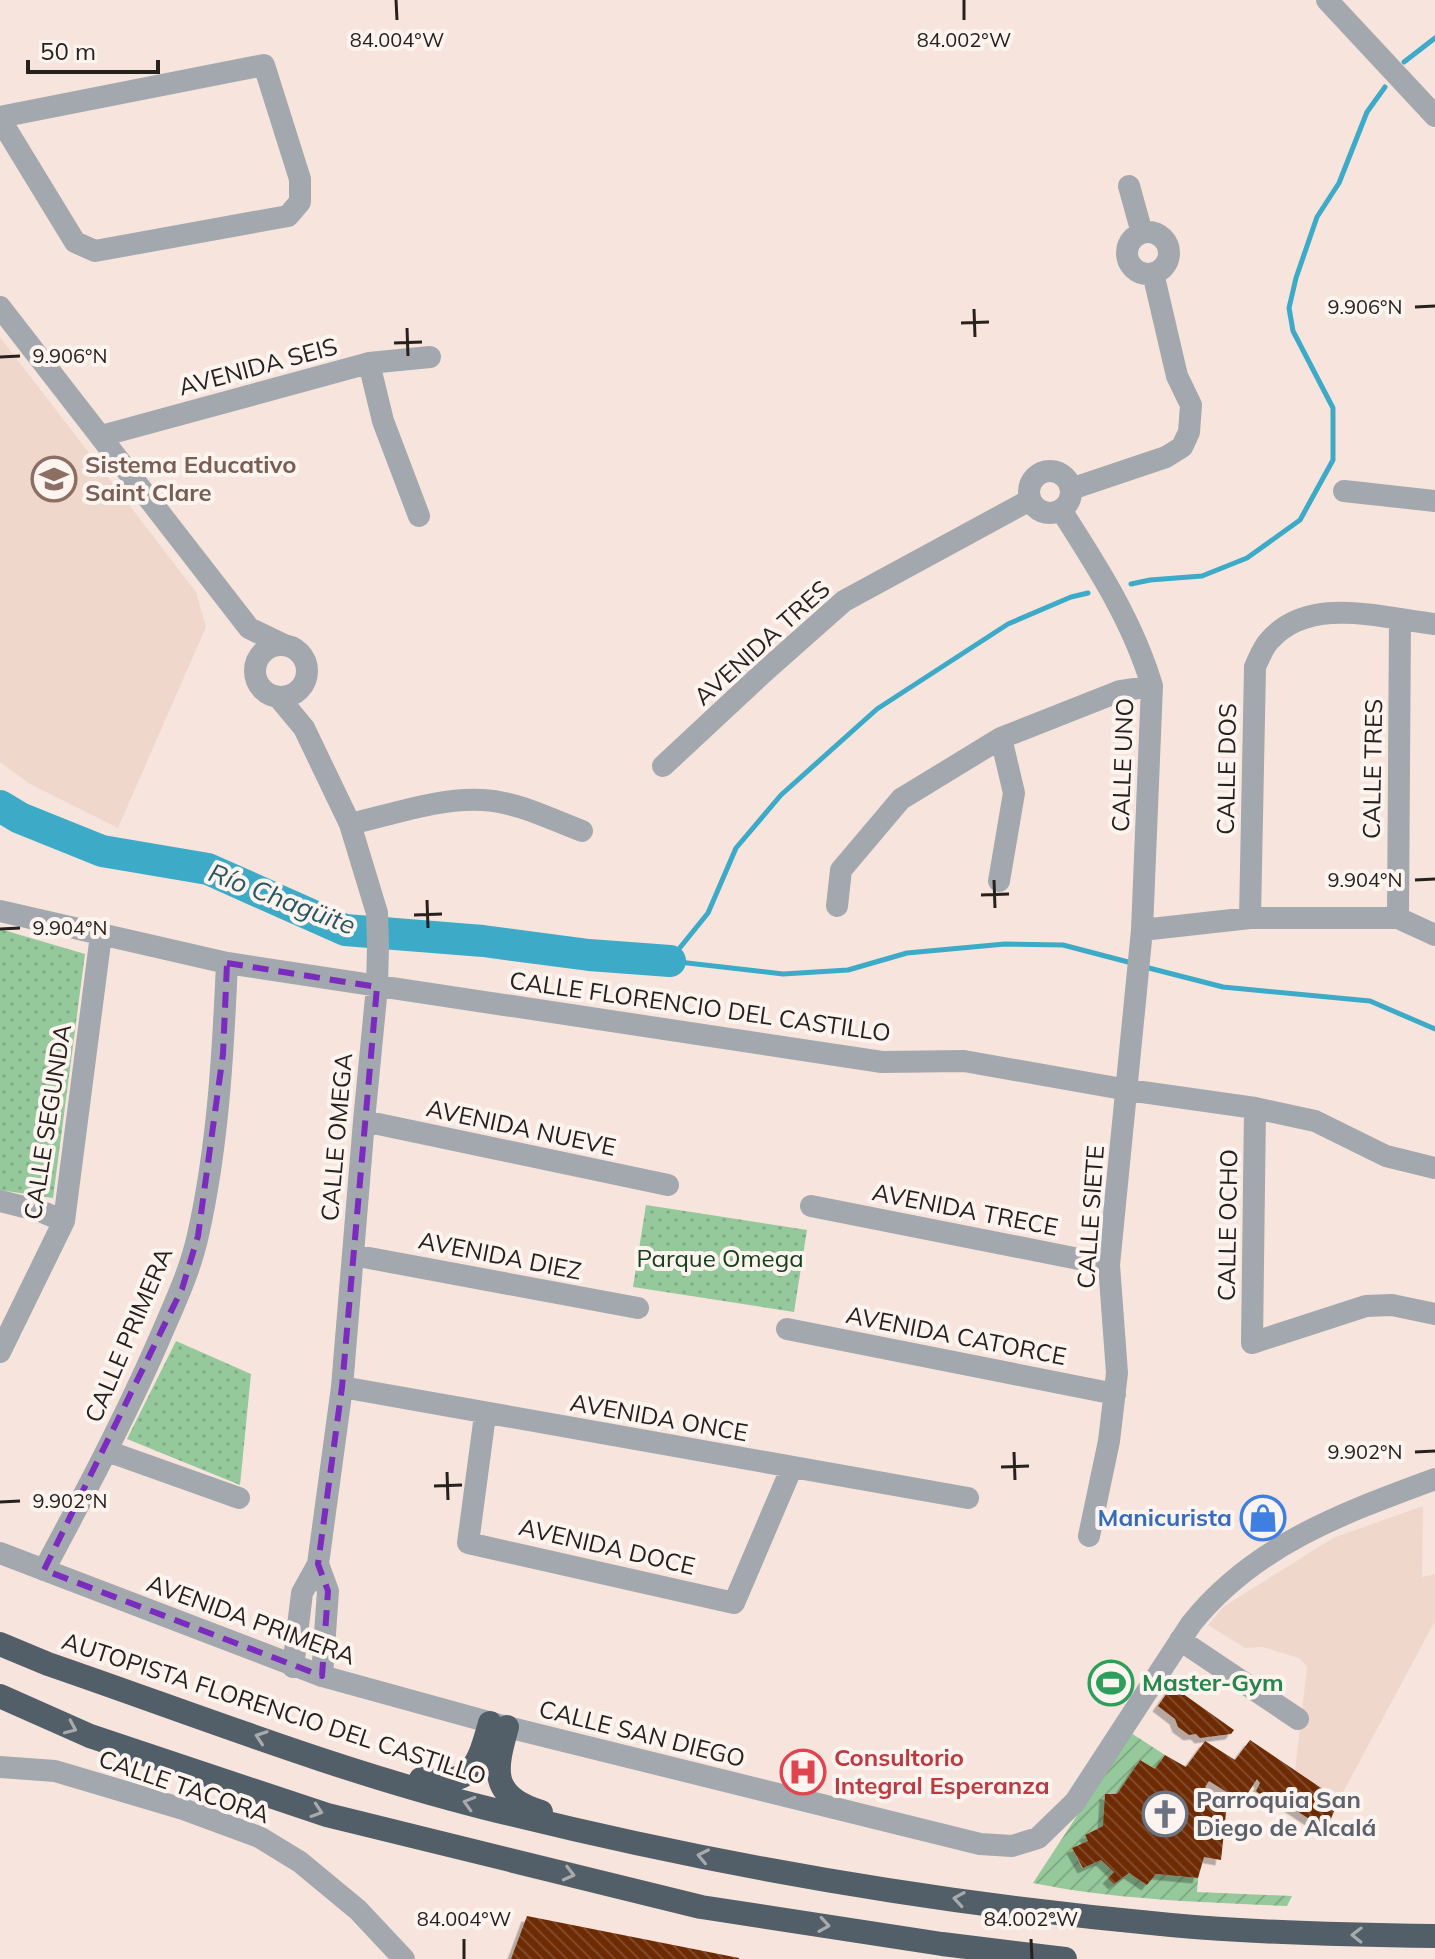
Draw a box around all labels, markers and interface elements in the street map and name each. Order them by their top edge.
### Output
scale bar [28,24,158,74]
text: 84.004°W [350,27,444,52]
text: 84.002°W [917,27,1011,52]
text: 50 m [40,36,96,66]
text: 9.906°N [1328,294,1402,319]
street label: AVENIDA SEIS [175,330,340,402]
text: 9.906°N [33,343,107,368]
place label: Sistema Educativo Saint Clare [85,449,297,507]
school or university icon: Sistema Educativo Saint Clare [30,455,78,503]
street label: AVENIDA TRES [687,573,836,711]
street label: CALLE UNO [1105,697,1139,833]
street label: CALLE TRES [1356,699,1388,839]
street label: CALLE DOS [1210,703,1242,835]
water label: Río Chagüite [204,855,360,942]
text: 9.904°N [1328,867,1402,892]
text: 9.904°N [33,915,107,940]
street label: CALLE FLORENCIO DEL CASTILLO [508,964,893,1048]
street label: CALLE SEGUNDA [17,1022,77,1222]
street label: CALLE OMEGA [314,1051,358,1222]
street label: AVENIDA NUEVE [424,1092,619,1162]
street label: CALLE SIETE [1070,1144,1110,1290]
street label: CALLE OCHO [1211,1149,1243,1301]
street label: AVENIDA TRECE [870,1176,1061,1242]
street label: AVENIDA DIEZ [416,1225,584,1286]
street label: CALLE PRIMERA [78,1242,179,1427]
park label: Parque Omega [636,1243,804,1273]
street label: AVENIDA CATORCE [844,1299,1069,1371]
street label: AVENIDA ONCE [568,1387,750,1447]
text: 9.902°N [1328,1439,1402,1464]
text: 9.902°N [33,1488,107,1513]
shop icon: Manicurista [1239,1494,1287,1542]
place label: Manicurista [1098,1502,1232,1532]
street label: AVENIDA DOCE [516,1511,698,1581]
street label: AVENIDA PRIMERA [143,1567,360,1671]
street label: AUTOPISTA FLORENCIO DEL CASTILLO [58,1625,490,1791]
sports icon: Master-Gym [1087,1659,1135,1707]
place label: Master-Gym [1142,1667,1284,1697]
street label: CALLE SAN DIEGO [536,1693,748,1773]
one-way arrow [63,1718,77,1734]
one-way arrow [255,1731,269,1747]
place label: Consultorio Integral Esperanza [834,1742,1050,1800]
street label: CALLE TACORA [95,1743,274,1829]
hospital icon: Consultorio Integral Esperanza [779,1748,827,1796]
place label: Parroquia San Diego de Alcalá [1196,1784,1376,1842]
church icon: Parroquia San Diego de Alcalá [1141,1790,1189,1838]
one-way arrow [463,1796,477,1813]
one-way arrow [310,1802,324,1818]
one-way arrow [696,1848,709,1865]
one-way arrow [562,1865,576,1882]
one-way arrow [952,1891,966,1908]
text: 84.004°W [417,1906,511,1931]
text: 84.002°W [984,1906,1078,1931]
one-way arrow [817,1916,831,1933]
one-way arrow [1350,1926,1363,1943]

